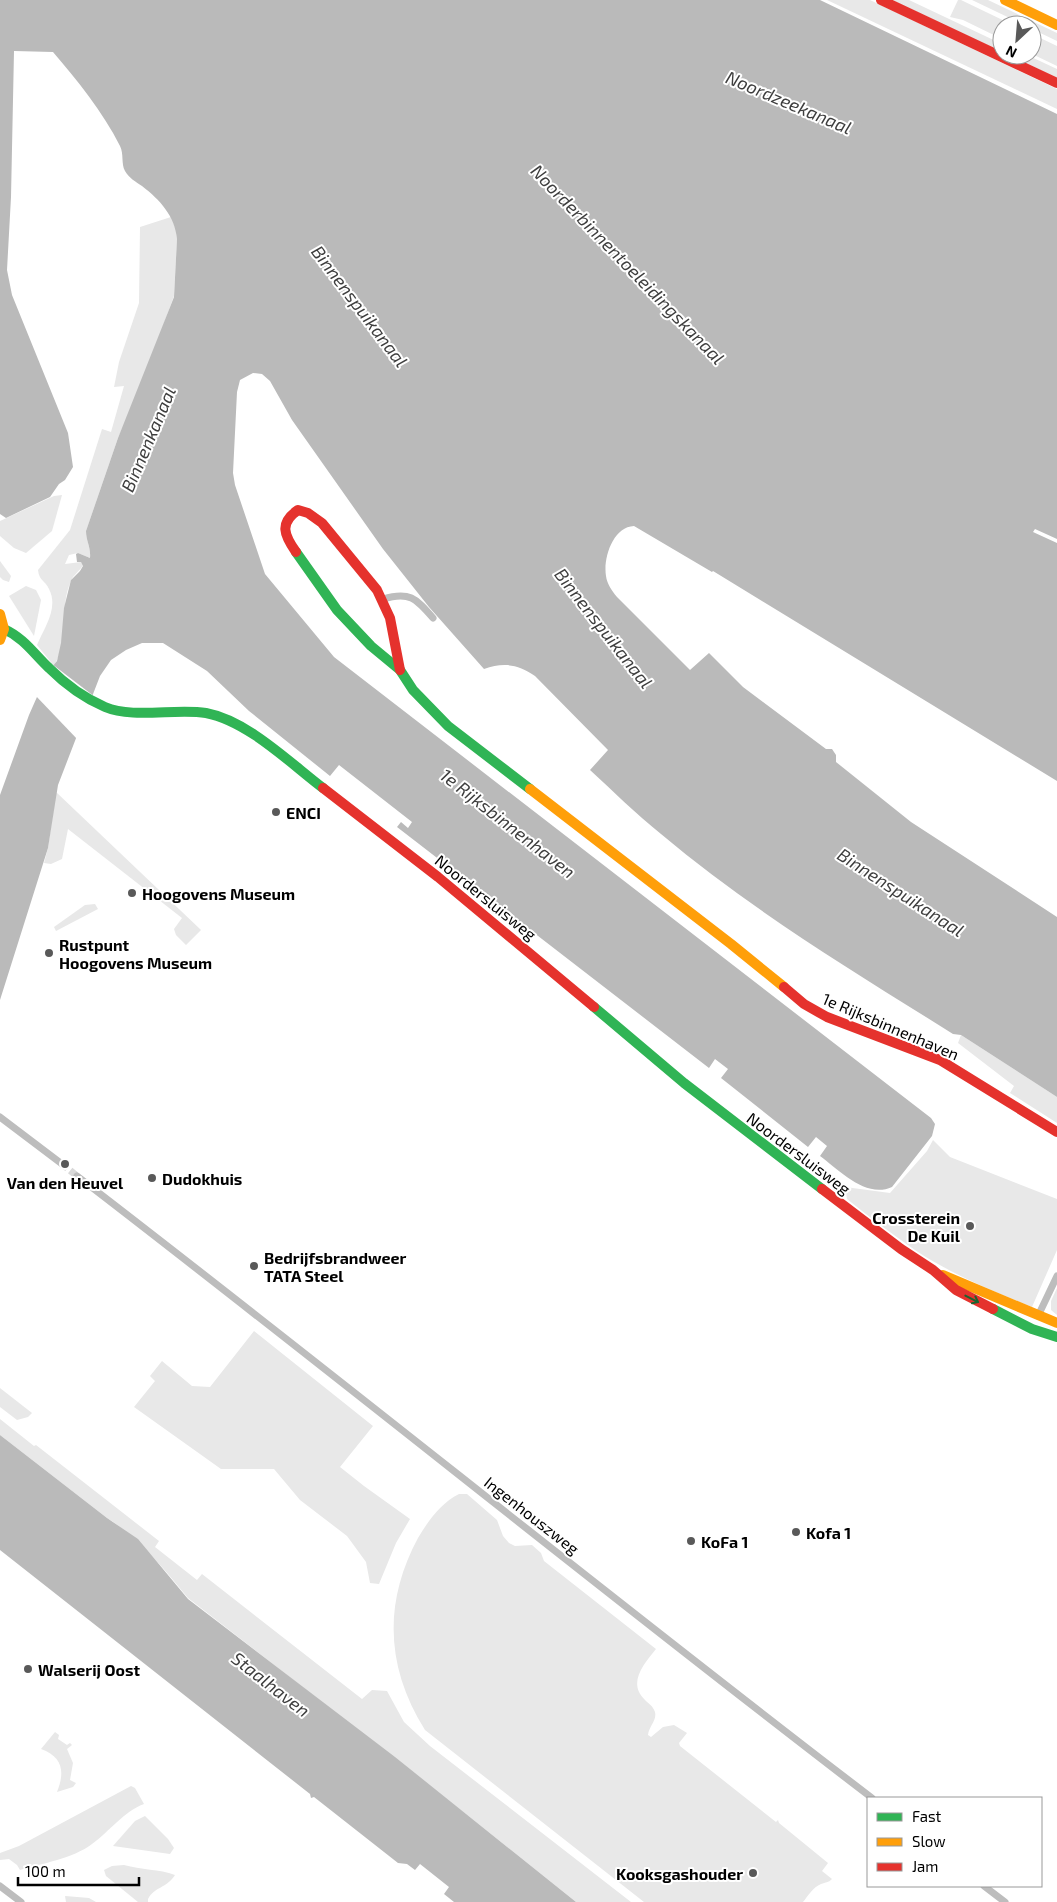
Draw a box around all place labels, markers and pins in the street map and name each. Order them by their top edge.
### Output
place label: ENCI [286,803,321,822]
marker: ENCI [270,806,282,818]
place label: Hoogovens Museum [142,884,295,903]
marker: Hoogovens Museum [126,887,138,899]
place label: Rustpunt Hoogovens Museum [59,935,212,972]
marker: Rustpunt Hoogovens Museum [43,947,55,959]
marker: Van den Heuvel [59,1158,71,1170]
place label: Dudokhuis [162,1169,242,1188]
marker: Dudokhuis [146,1172,158,1184]
place label: Van den Heuvel [7,1173,124,1192]
place label: Crossterein De Kuil [872,1208,961,1245]
marker: Crossterein De Kuil [964,1220,976,1232]
place label: Bedrijfsbrandweer TATA Steel [264,1248,407,1285]
marker: Bedrijfsbrandweer TATA Steel [248,1260,260,1272]
place label: Kofa 1 [806,1523,851,1542]
marker: Kofa 1 [790,1526,802,1538]
place label: KoFa 1 [701,1532,748,1551]
marker: KoFa 1 [685,1535,697,1547]
place label: Walserij Oost [38,1660,140,1679]
marker: Walserij Oost [22,1663,34,1675]
place label: Kooksgashouder [616,1864,743,1883]
marker: Kooksgashouder [747,1867,759,1879]

